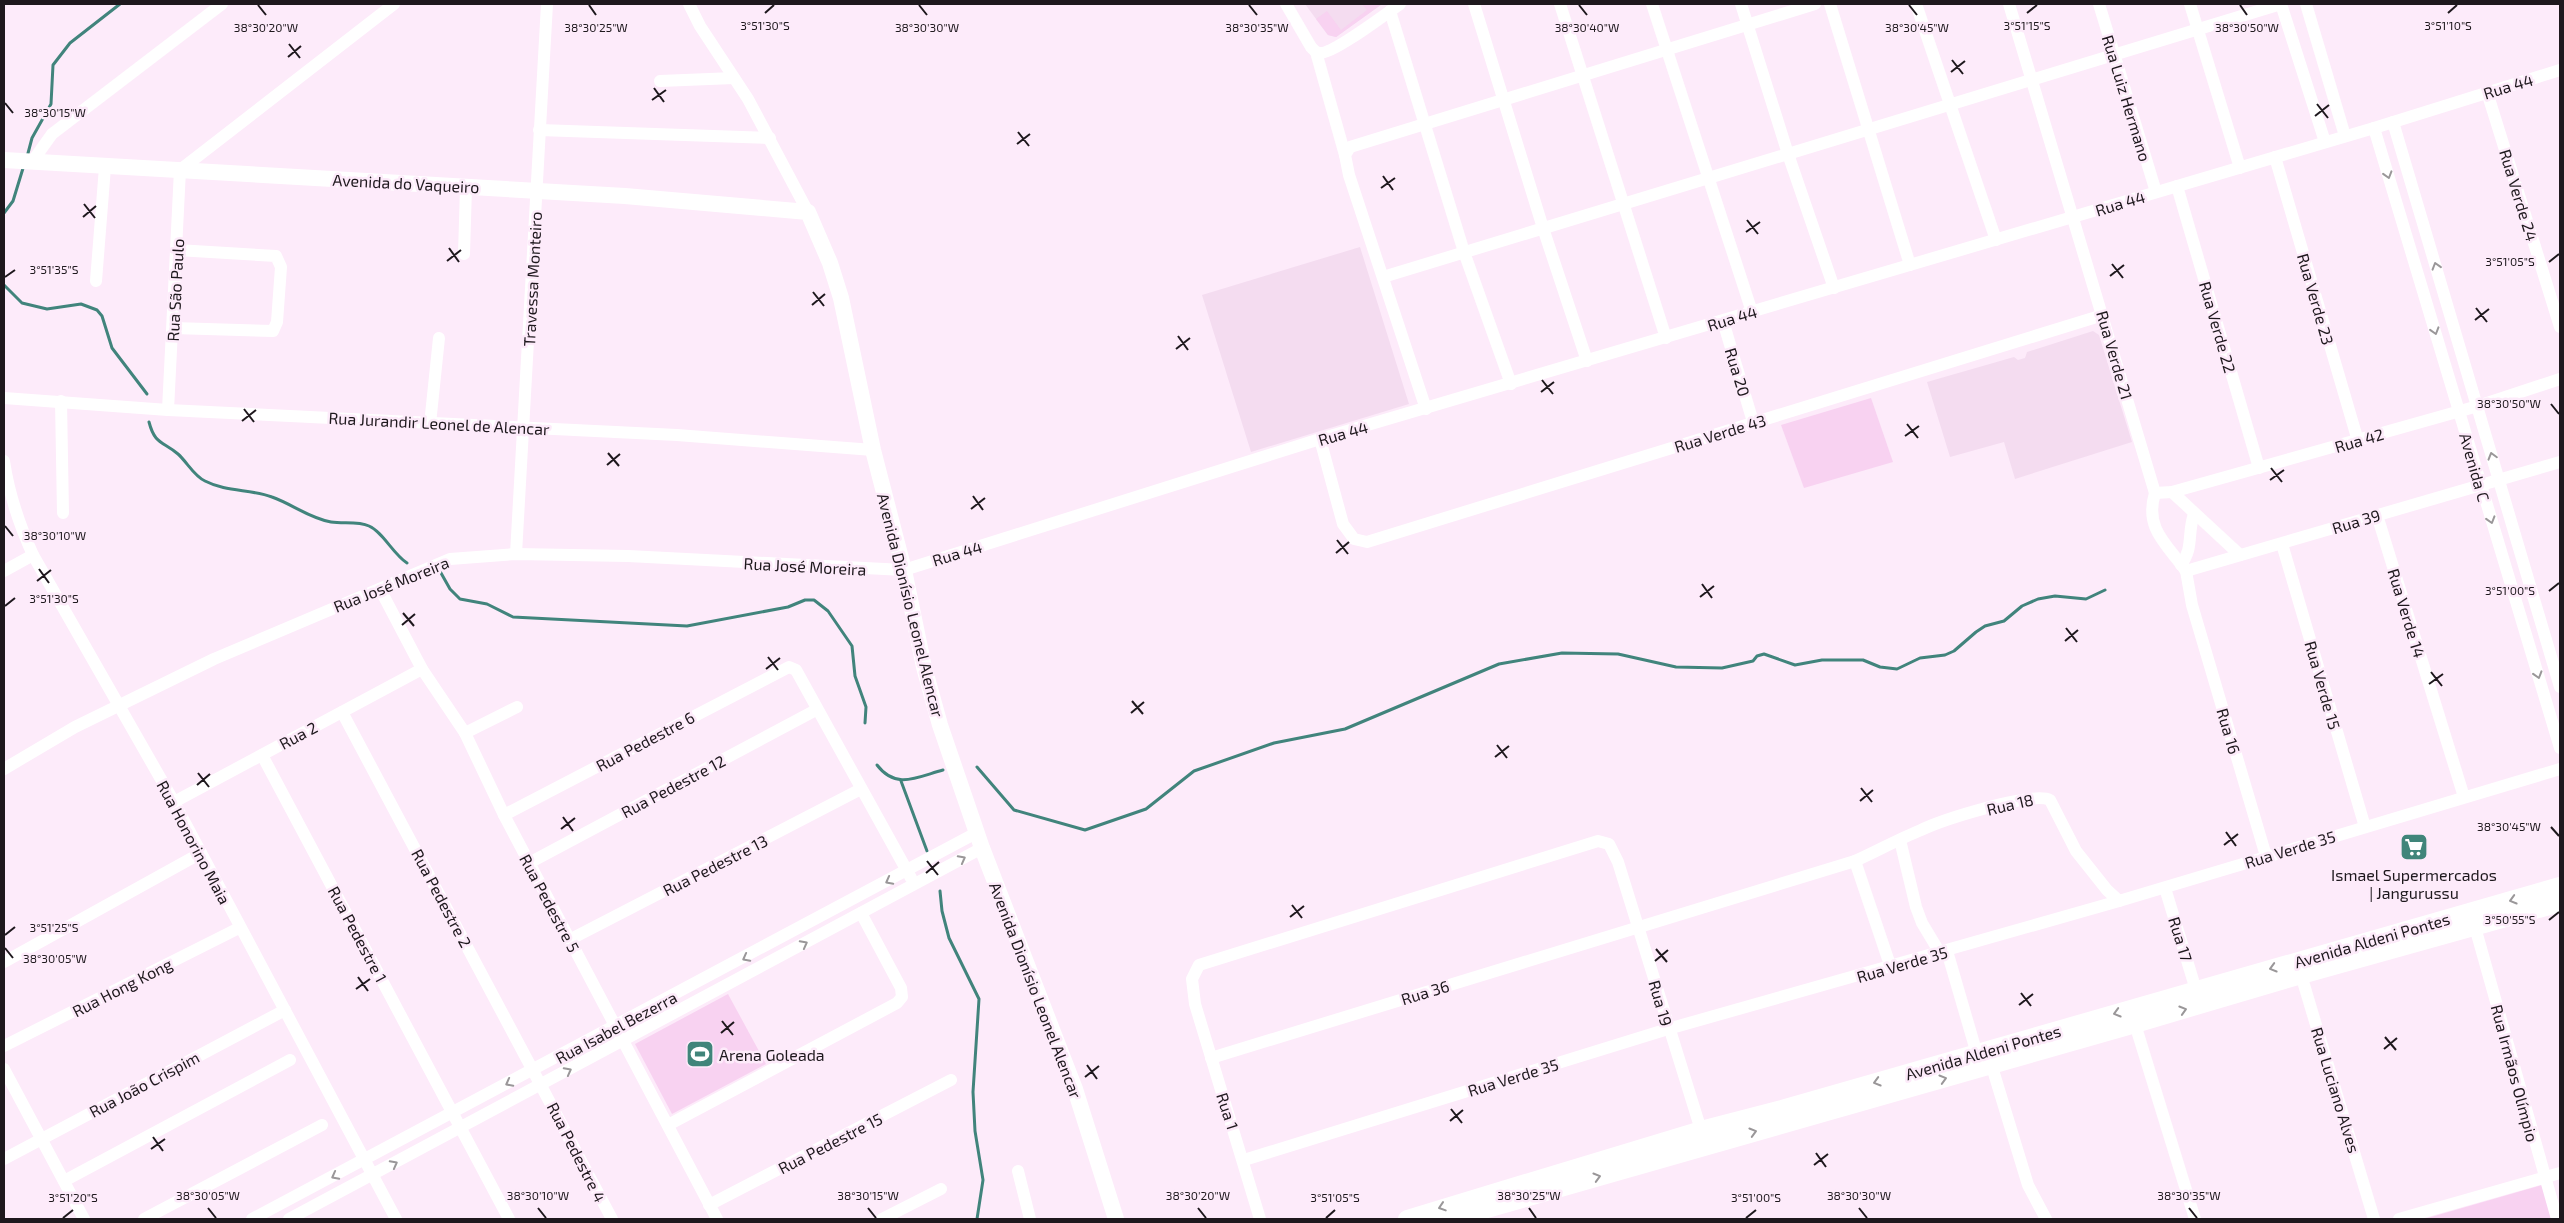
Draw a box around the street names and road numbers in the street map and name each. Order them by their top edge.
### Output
street label: Rua Luiz Hermano [2099,32,2155,164]
street label: Rua 44 [2481,69,2535,103]
street label: Rua Verde 24 [2496,147,2542,243]
street label: Avenida do Vaqueiro [332,170,480,196]
street label: Rua 44 [2093,186,2147,220]
street label: Travessa Monteiro [519,211,545,347]
street label: Rua São Paulo [163,238,187,342]
street label: Rua Verde 23 [2294,251,2338,347]
street label: Rua Verde 22 [2196,279,2240,375]
street label: Rua 44 [1705,301,1759,335]
street label: Rua Verde 21 [2093,308,2137,402]
street label: Rua 20 [1722,345,1754,399]
street label: Rua Jurandir Leonel de Alencar [328,408,550,438]
street label: Rua Verde 43 [1672,410,1768,456]
street label: Rua 44 [1316,417,1370,449]
street label: Rua 42 [2332,424,2386,456]
street label: Avenida C [2456,430,2494,504]
street label: Avenida Dionísio Leonel Alencar [874,491,948,719]
street label: Rua 39 [2330,505,2382,537]
street label: Rua 44 [930,536,984,570]
street label: Rua José Moreira [330,552,452,616]
street label: Rua José Moreira [743,553,867,579]
street label: Rua Verde 14 [2384,566,2430,660]
street label: Rua Verde 15 [2301,639,2345,731]
street label: Rua 16 [2213,706,2245,756]
street label: Rua Pedestre 6 [593,707,697,775]
street label: Rua 2 [276,717,320,753]
street label: Rua Pedestre 12 [618,751,728,821]
street label: Rua Honorino Maia [153,777,235,907]
street label: Rua 18 [1985,789,2035,819]
street label: Rua Verde 35 [2242,826,2338,872]
street label: Rua Pedestre 13 [659,830,771,900]
street label: Rua Pedestre 2 [408,846,476,950]
street label: Rua Pedestre 5 [516,851,584,955]
street label: Avenida Dionísio Leonel Alencar [986,879,1086,1101]
street label: Rua Pedestre 1 [325,883,391,985]
street label: Avenida Aldeni Pontes [2292,909,2452,971]
street label: Rua 17 [2165,914,2197,964]
street label: Rua Verde 35 [1854,942,1950,986]
street label: Rua Hong Kong [69,954,175,1020]
street label: Rua 36 [1399,976,1451,1008]
street label: Rua 19 [1645,978,1677,1028]
street label: Rua Isabel Bezerra [552,987,680,1067]
street label: Rua Irmãos Olímpio [2488,1002,2542,1144]
street label: Avenida Aldeni Pontes [1903,1021,2063,1083]
street label: Rua Luciano Alves [2308,1025,2364,1155]
street label: Rua João Crispim [86,1047,202,1121]
street label: Rua Verde 35 [1465,1054,1561,1100]
street label: Rua 1 [1213,1090,1243,1132]
street label: Rua Pedestre 4 [544,1099,610,1205]
street label: Rua Pedestre 15 [775,1109,885,1177]

